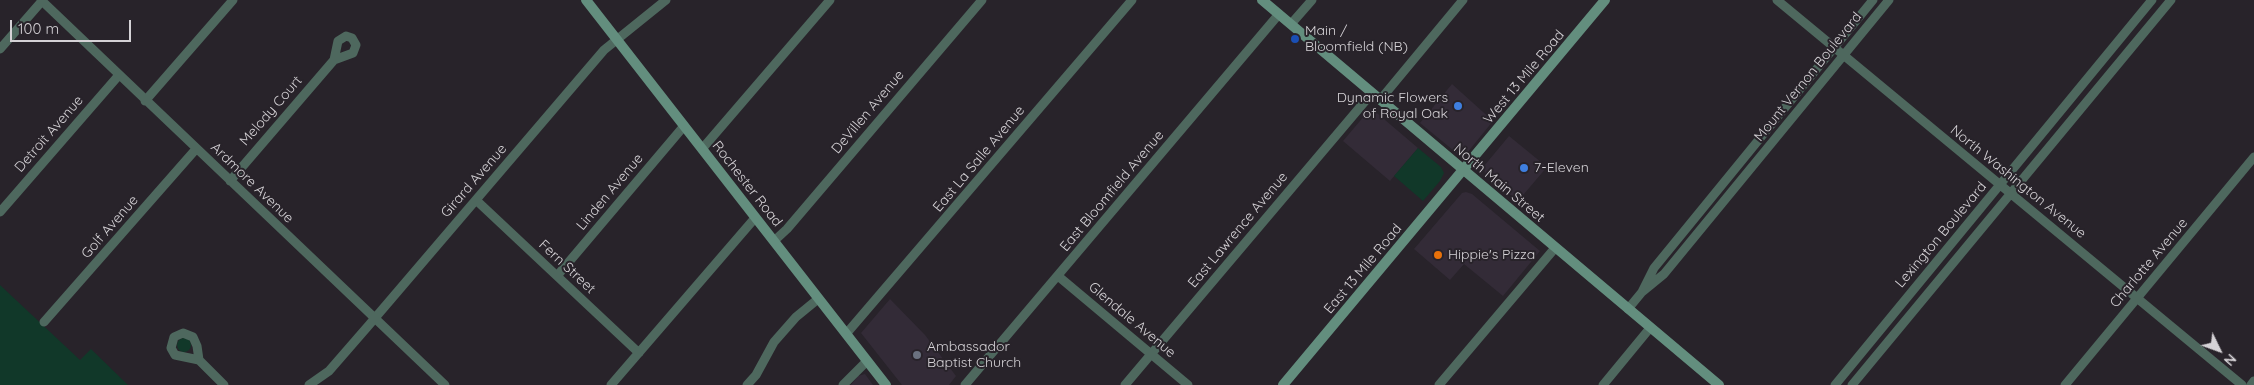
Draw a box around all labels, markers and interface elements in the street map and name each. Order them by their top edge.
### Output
street label: Mount Vernon Boulevard [1751,9,1865,145]
scale bar [12,10,134,42]
text: 100 m [18,19,59,38]
place label: Main / Bloomfield (NB) [1305,23,1408,56]
street label: West 13 Mile Road [1480,27,1568,127]
marker: Main / Bloomfield (NB) [1289,33,1301,45]
street label: DeVillen Avenue [828,67,908,157]
street label: Melody Court [236,73,306,149]
place label: Dynamic Flowers of Royal Oak [1337,90,1448,122]
street label: Detroit Avenue [11,92,87,176]
marker: Dynamic Flowers of Royal Oak [1452,100,1464,112]
street label: East La Salle Avenue [930,102,1028,216]
street label: North Washington Avenue [1947,122,2089,242]
street label: East Bloomfield Avenue [1057,127,1167,255]
street label: Rochester Road [708,138,786,230]
street label: Ardmore Avenue [207,139,297,227]
street label: North Main Street [1450,140,1548,226]
street label: Girard Avenue [438,141,510,221]
street label: Linden Avenue [573,150,647,234]
place label: 7-Eleven [1534,160,1589,176]
marker: 7-Eleven [1518,162,1530,174]
street label: East Lawrence Avenue [1185,169,1291,291]
street label: Lexington Boulevard [1892,179,1990,291]
street label: Golf Avenue [78,192,142,262]
street label: Charlotte Avenue [2107,215,2191,311]
street label: East 13 Mile Road [1321,221,1405,317]
street label: Fern Street [535,237,599,297]
place label: Hippie's Pizza [1448,247,1535,263]
marker: Hippie's Pizza [1432,249,1444,261]
street label: Glendale Avenue [1085,279,1179,361]
north arrow [2194,325,2244,375]
place label: Ambassador Baptist Church [927,339,1021,372]
marker: Ambassador Baptist Church [911,349,923,361]
text: N [2220,350,2240,370]

